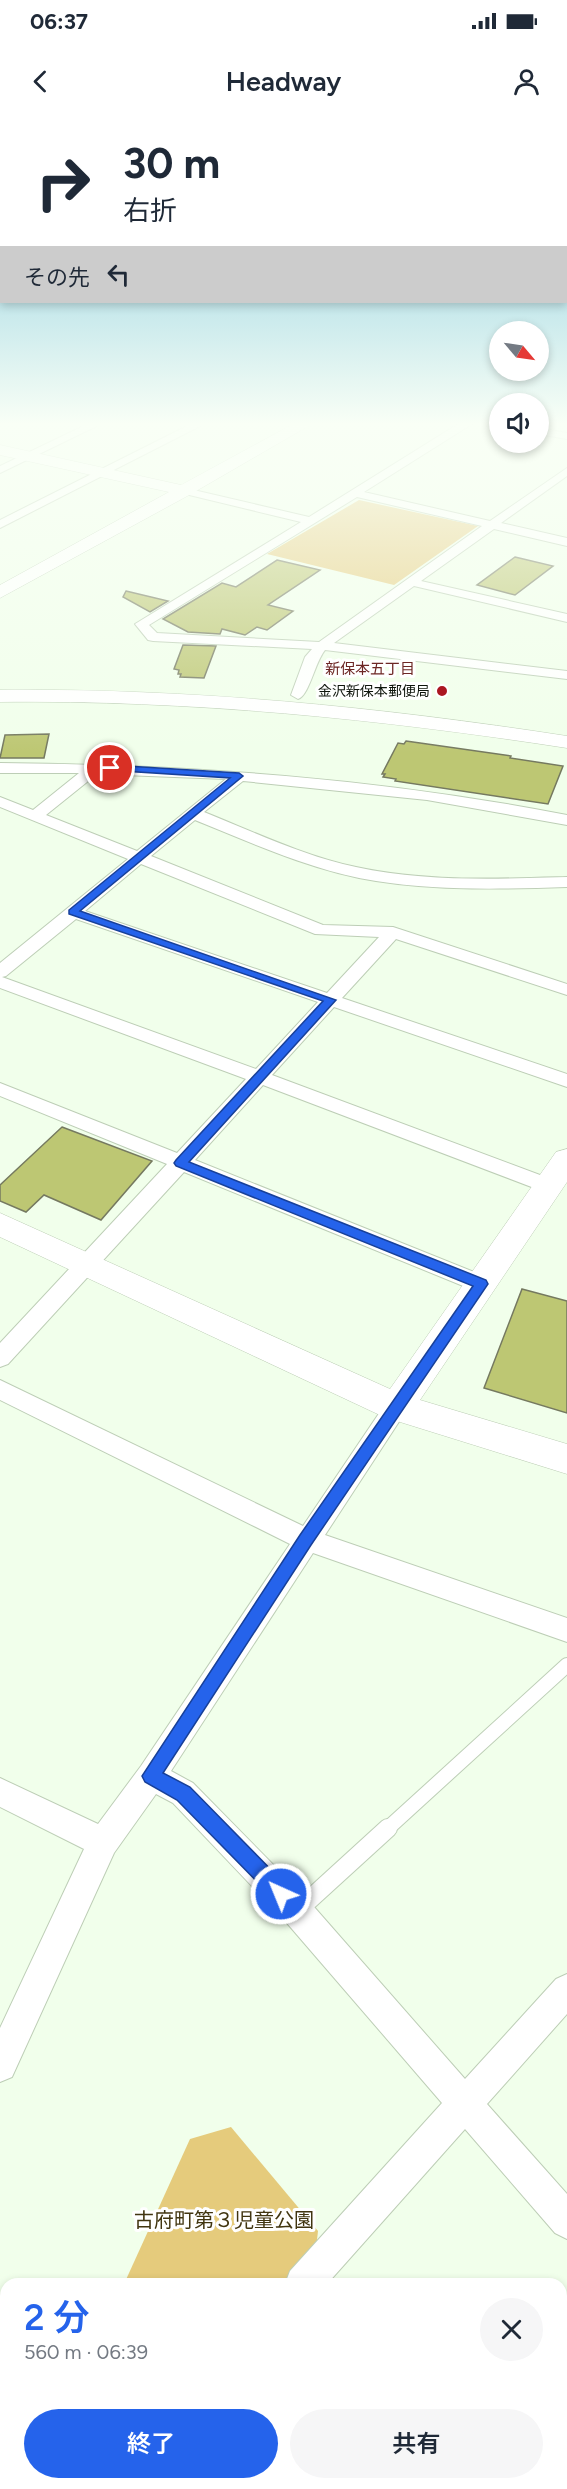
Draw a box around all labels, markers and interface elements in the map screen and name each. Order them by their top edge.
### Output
text: 06:37 [30,8,88,35]
icon: back [24,65,57,98]
text: Headway [226,65,341,98]
icon: person [510,65,543,98]
text: 30 m [123,138,220,189]
icon: right [24,144,102,222]
text: 右折 [123,194,177,227]
icon: left [102,258,135,291]
text: その先 [24,264,90,291]
north arrow [489,321,549,381]
map controls [489,321,549,453]
button: sound [489,393,549,453]
district label: 新保本五丁目 [325,660,415,678]
place label: 金沢新保本郵便局 [318,683,430,700]
marker: 金沢新保本郵便局 [435,684,449,698]
pin [84,742,135,793]
icon: arrive [93,751,126,784]
position arrow [249,1862,313,1926]
park label: 古府町第３児童公園 [134,2208,314,2232]
text: 2 分 [24,2296,89,2339]
button: close [480,2298,543,2361]
text: 560 m · 06:39 [24,2340,148,2364]
button: 終了 [24,2409,278,2478]
button: 共有 [290,2409,543,2478]

